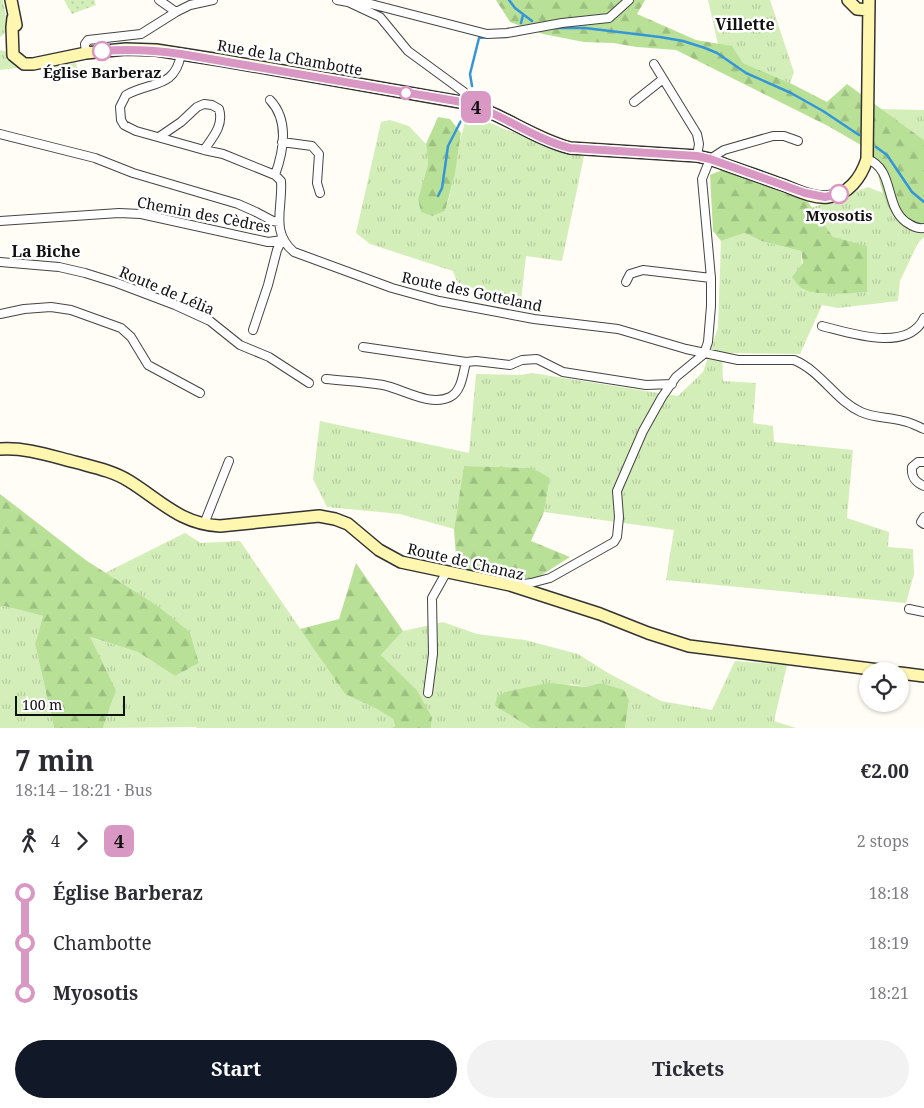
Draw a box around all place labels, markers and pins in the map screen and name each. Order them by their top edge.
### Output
marker: Église Barberaz [92,41,112,61]
place label: Église Barberaz [43,62,161,82]
unlabelled marker [399,86,413,100]
marker: Myosotis [829,184,849,204]
place label: Myosotis [805,205,873,225]

